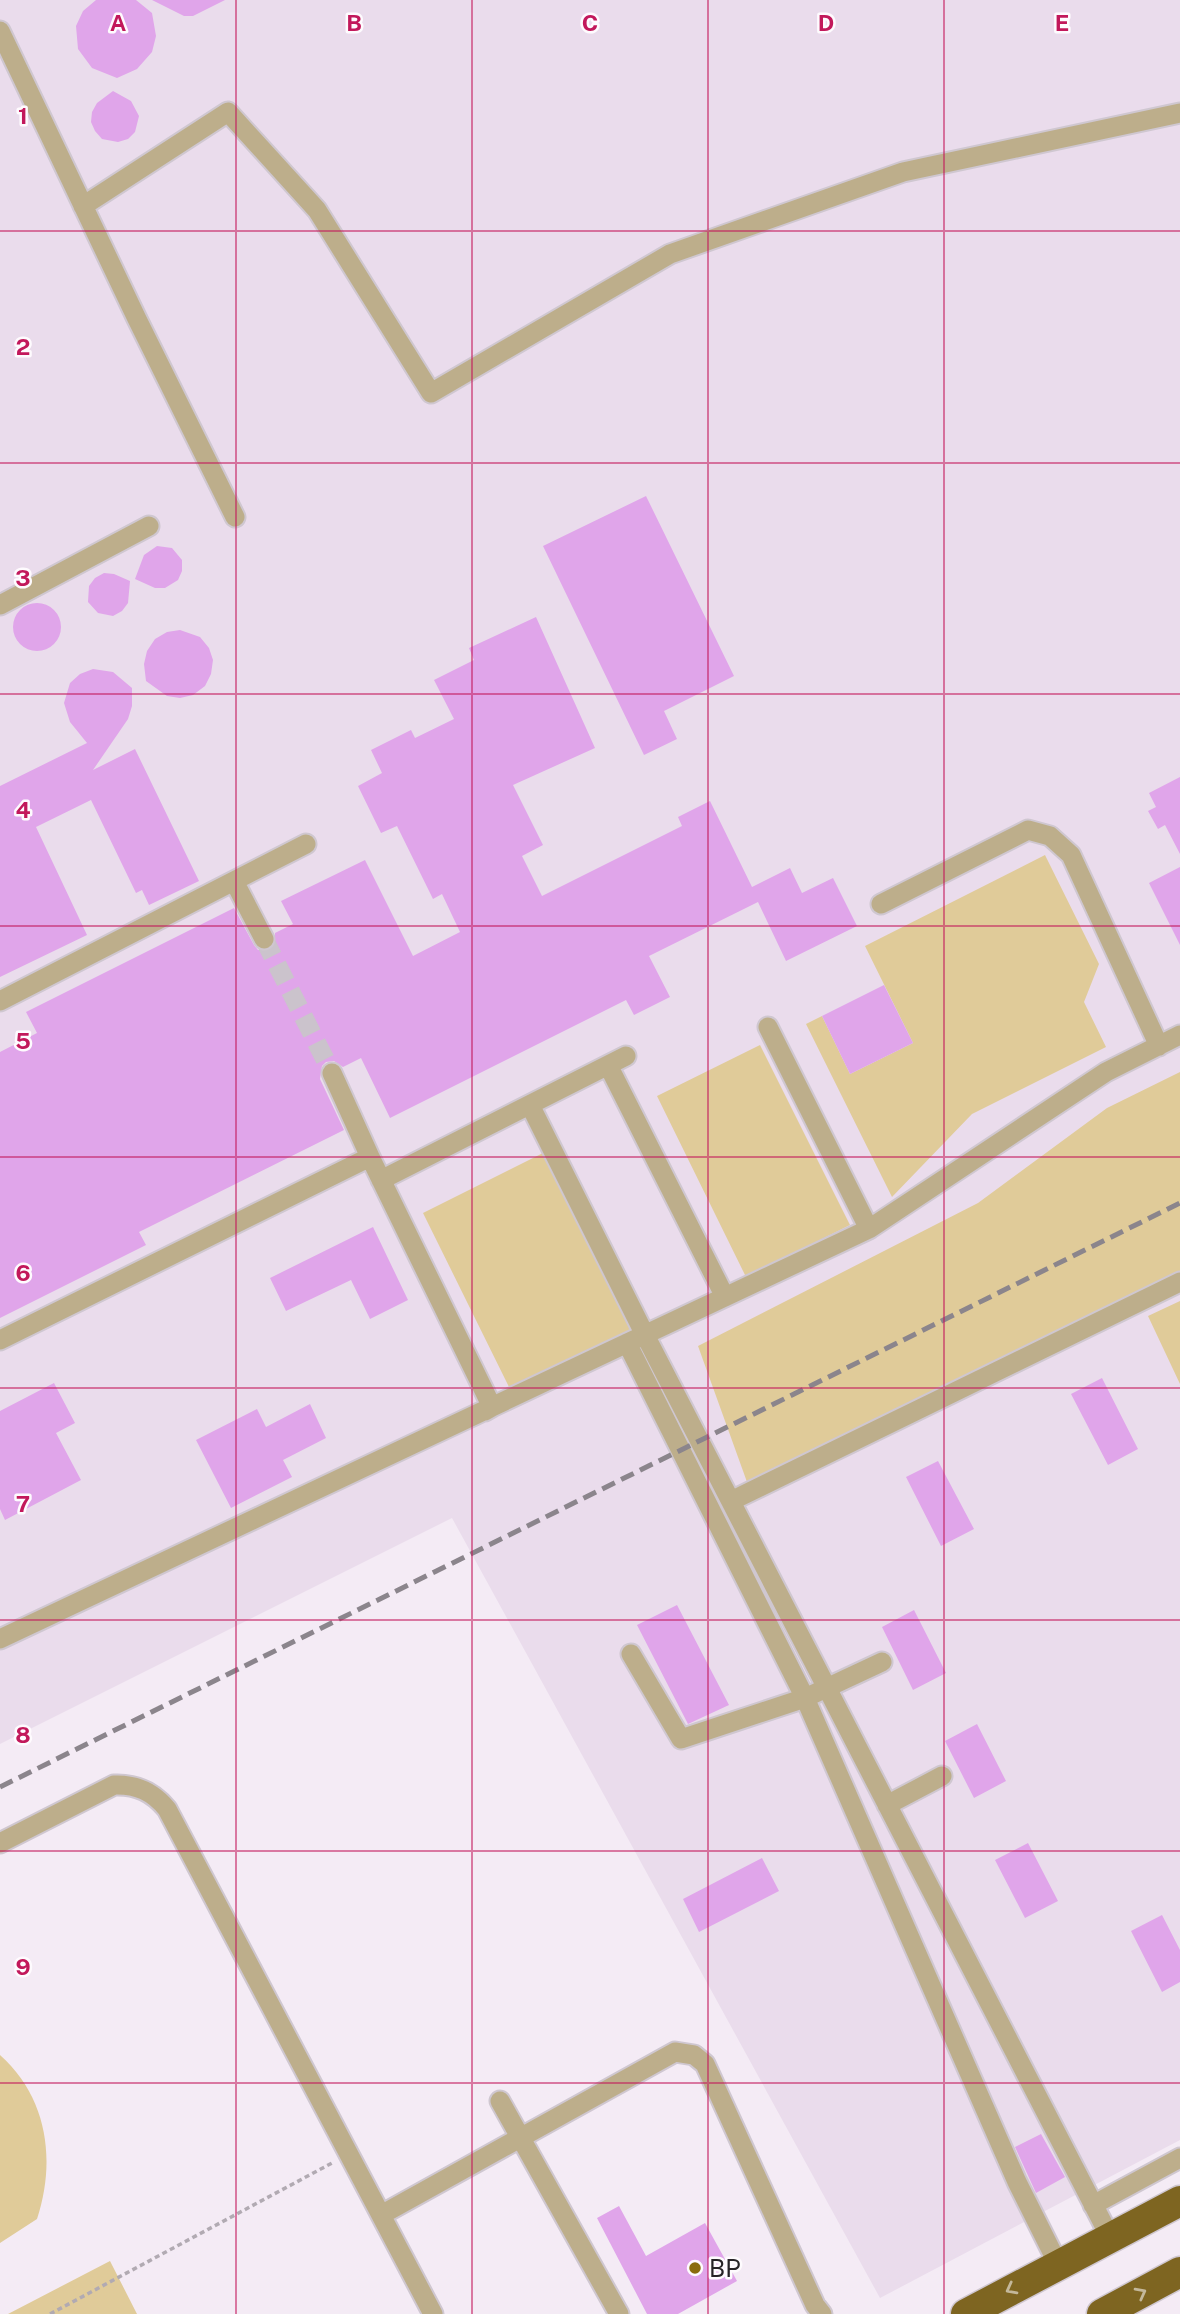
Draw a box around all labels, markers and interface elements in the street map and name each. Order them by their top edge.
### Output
text: A [110,9,127,36]
text: B [346,9,362,36]
text: C [582,9,598,36]
text: D [818,9,834,36]
text: E [1055,9,1069,36]
text: 1 [18,102,28,129]
text: 2 [16,333,30,360]
text: 3 [15,564,31,591]
text: 4 [15,796,31,823]
text: 5 [15,1027,31,1054]
text: 6 [15,1259,31,1286]
text: 7 [16,1490,30,1517]
text: 8 [15,1721,31,1748]
text: 9 [15,1953,31,1980]
place label: BP [709,2254,741,2282]
marker: BP [687,2260,703,2276]
one-way arrow [1006,2281,1018,2295]
one-way arrow [1134,2288,1146,2301]

